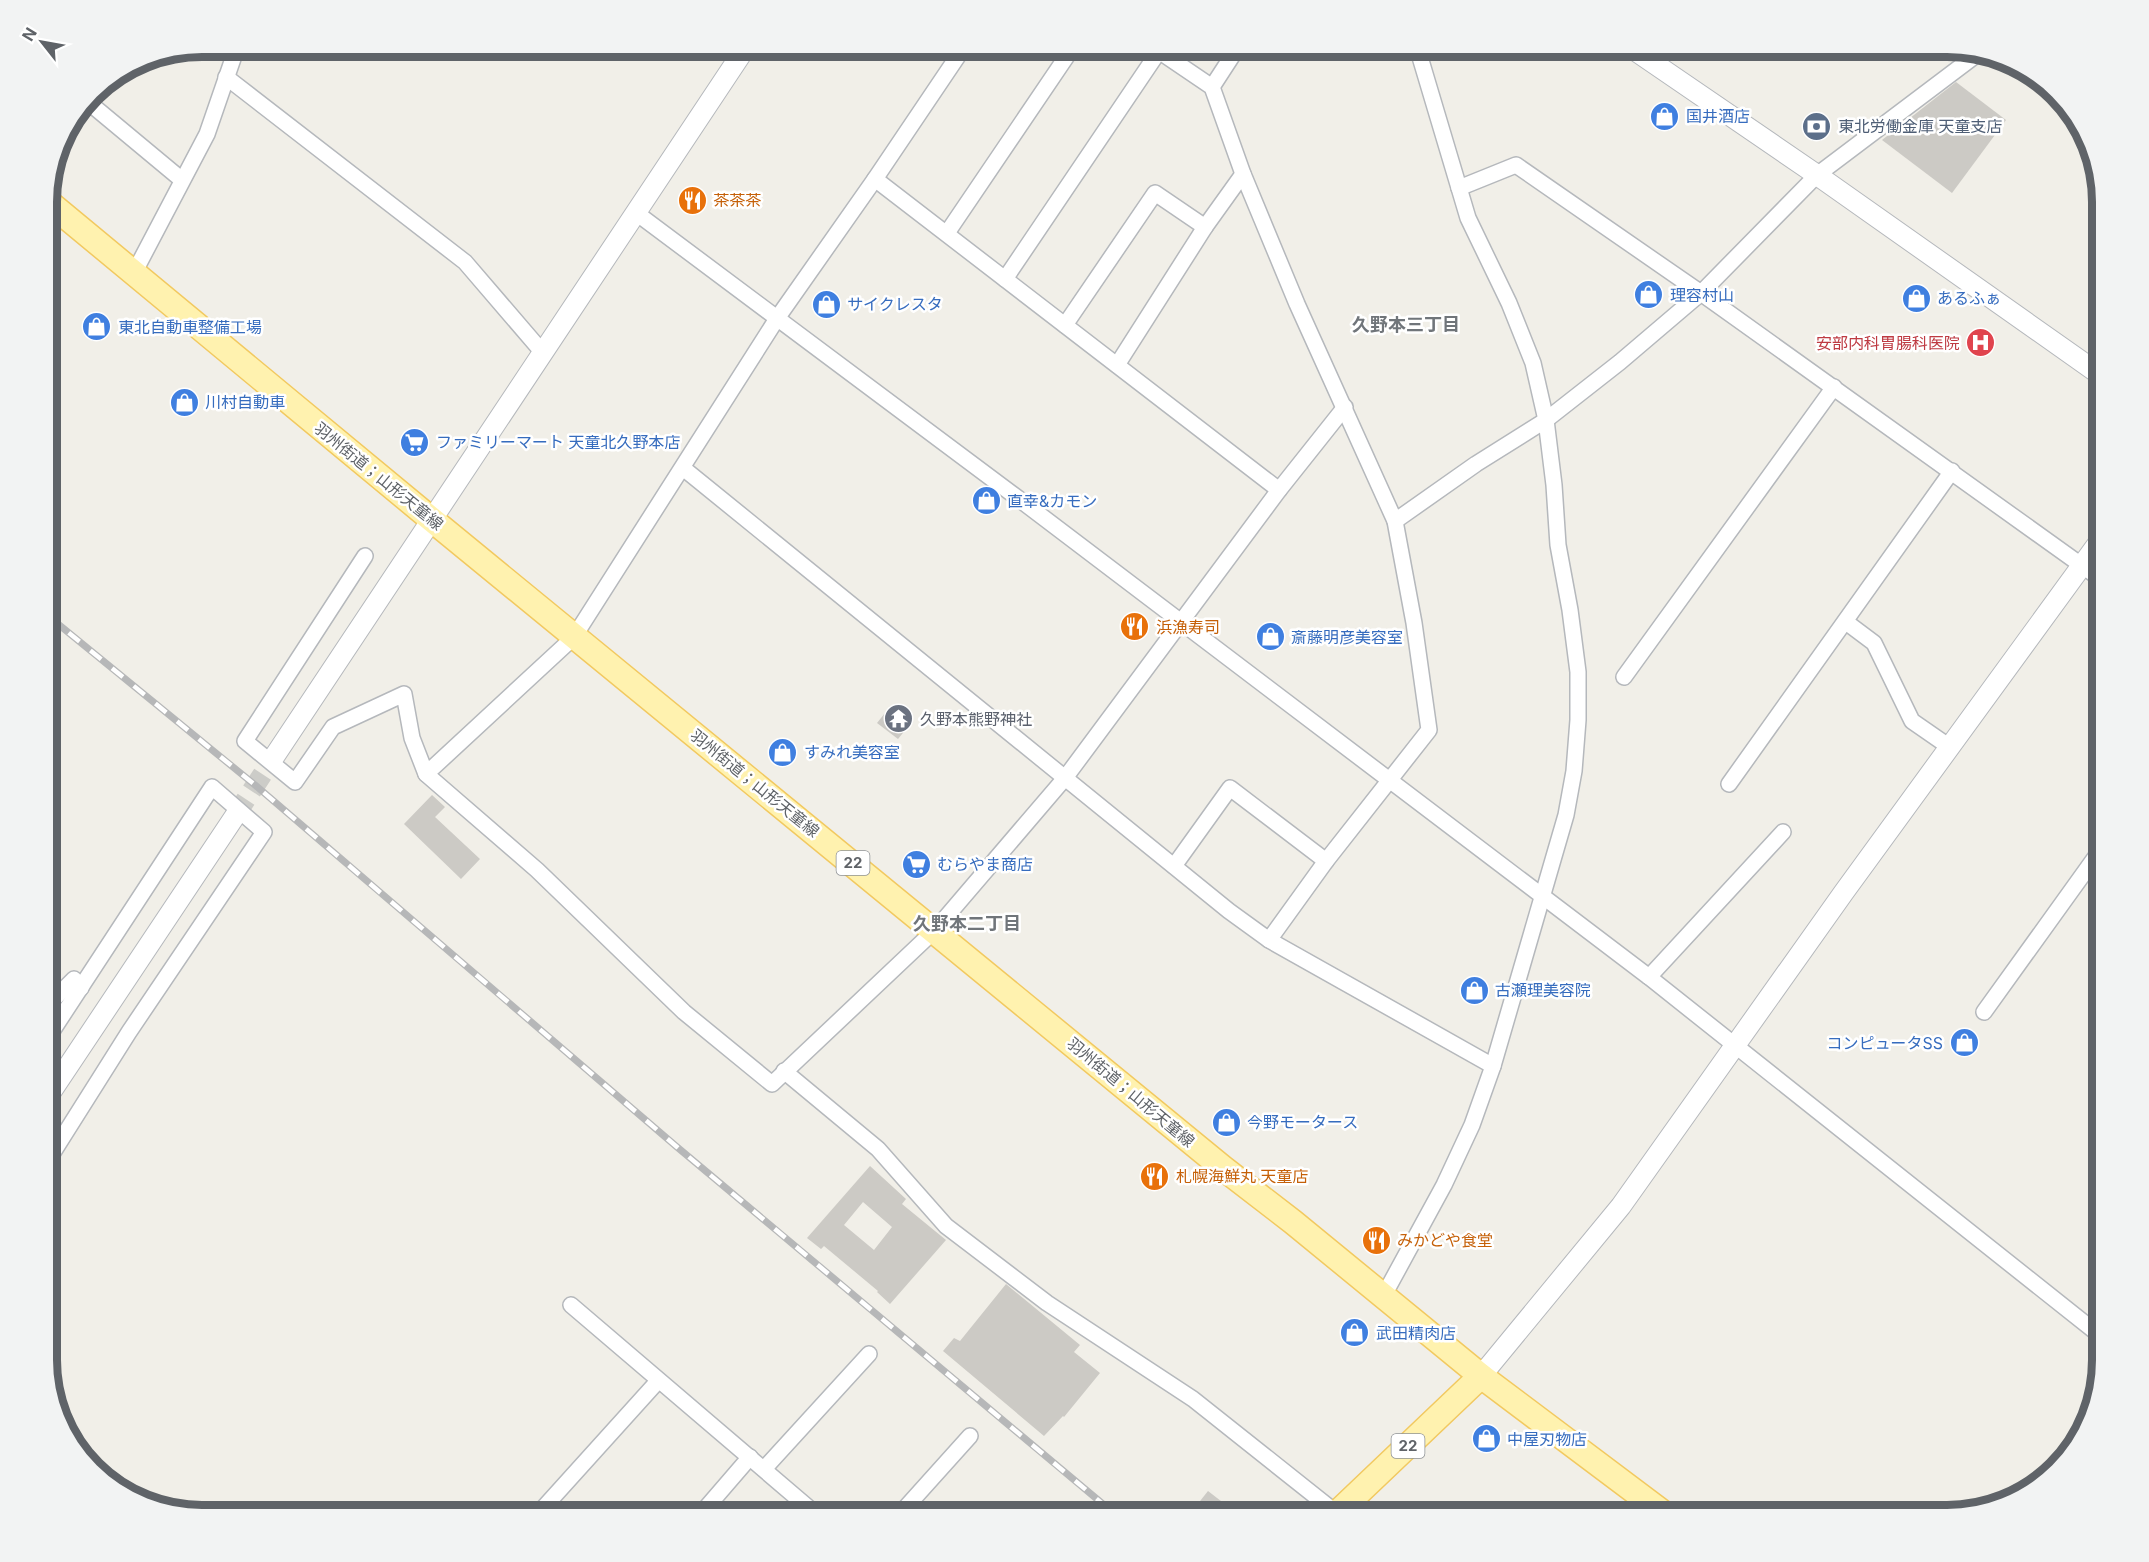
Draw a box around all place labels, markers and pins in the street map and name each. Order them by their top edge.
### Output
shop icon: 国井酒店 [1649,100,1681,132]
place label: 国井酒店 [1686,106,1750,126]
bank icon: 東北労働金庫 天童支店 [1801,110,1833,142]
place label: 東北労働金庫 天童支店 [1838,116,2003,136]
restaurant icon: 茶茶茶 [676,184,708,216]
place label: 茶茶茶 [713,190,761,210]
shop icon: 理容村山 [1633,279,1665,311]
shop icon: あるふぁ [1900,282,1932,314]
place label: 理容村山 [1670,285,1734,305]
shop icon: サイクレスタ [810,288,842,320]
place label: あるふぁ [1937,288,2001,308]
place label: サイクレスタ [847,294,943,314]
shop icon: 東北自動車整備工場 [81,311,113,343]
place label: 東北自動車整備工場 [118,317,262,337]
hospital icon: 安部内科胃腸科医院 [1965,327,1997,359]
place label: 安部内科胃腸科医院 [1816,333,1960,353]
shop icon: 川村自動車 [168,386,200,418]
place label: 川村自動車 [205,392,285,412]
supermarket icon: ファミリーマート 天童北久野本店 [399,426,431,458]
place label: ファミリーマート 天童北久野本店 [436,432,681,452]
shop icon: 直幸&カモン [970,485,1002,517]
place label: 直幸&カモン [1007,491,1097,511]
restaurant icon: 浜漁寿司 [1119,611,1151,643]
place label: 浜漁寿司 [1156,617,1220,637]
shop icon: 斎藤明彦美容室 [1254,621,1286,653]
place label: 斎藤明彦美容室 [1291,627,1403,647]
temple icon: 久野本熊野神社 [883,703,915,735]
place label: 久野本熊野神社 [920,709,1032,729]
shop icon: すみれ美容室 [767,736,799,768]
place label: すみれ美容室 [804,742,900,762]
supermarket icon: むらやま商店 [900,848,932,880]
place label: むらやま商店 [937,854,1033,874]
shop icon: 古瀬理美容院 [1458,974,1490,1006]
place label: 古瀬理美容院 [1495,980,1591,1000]
shop icon: コンピュータSS [1948,1027,1980,1059]
place label: コンピュータSS [1826,1033,1943,1053]
shop icon: 今野モータース [1210,1106,1242,1138]
place label: 今野モータース [1247,1112,1358,1132]
restaurant icon: 札幌海鮮丸 天童店 [1139,1160,1171,1192]
place label: 札幌海鮮丸 天童店 [1176,1166,1309,1186]
restaurant icon: みかどや食堂 [1360,1224,1392,1256]
place label: みかどや食堂 [1397,1230,1493,1250]
shop icon: 武田精肉店 [1339,1317,1371,1349]
place label: 武田精肉店 [1376,1323,1456,1343]
shop icon: 中屋刃物店 [1470,1423,1502,1455]
place label: 中屋刃物店 [1507,1429,1587,1449]

